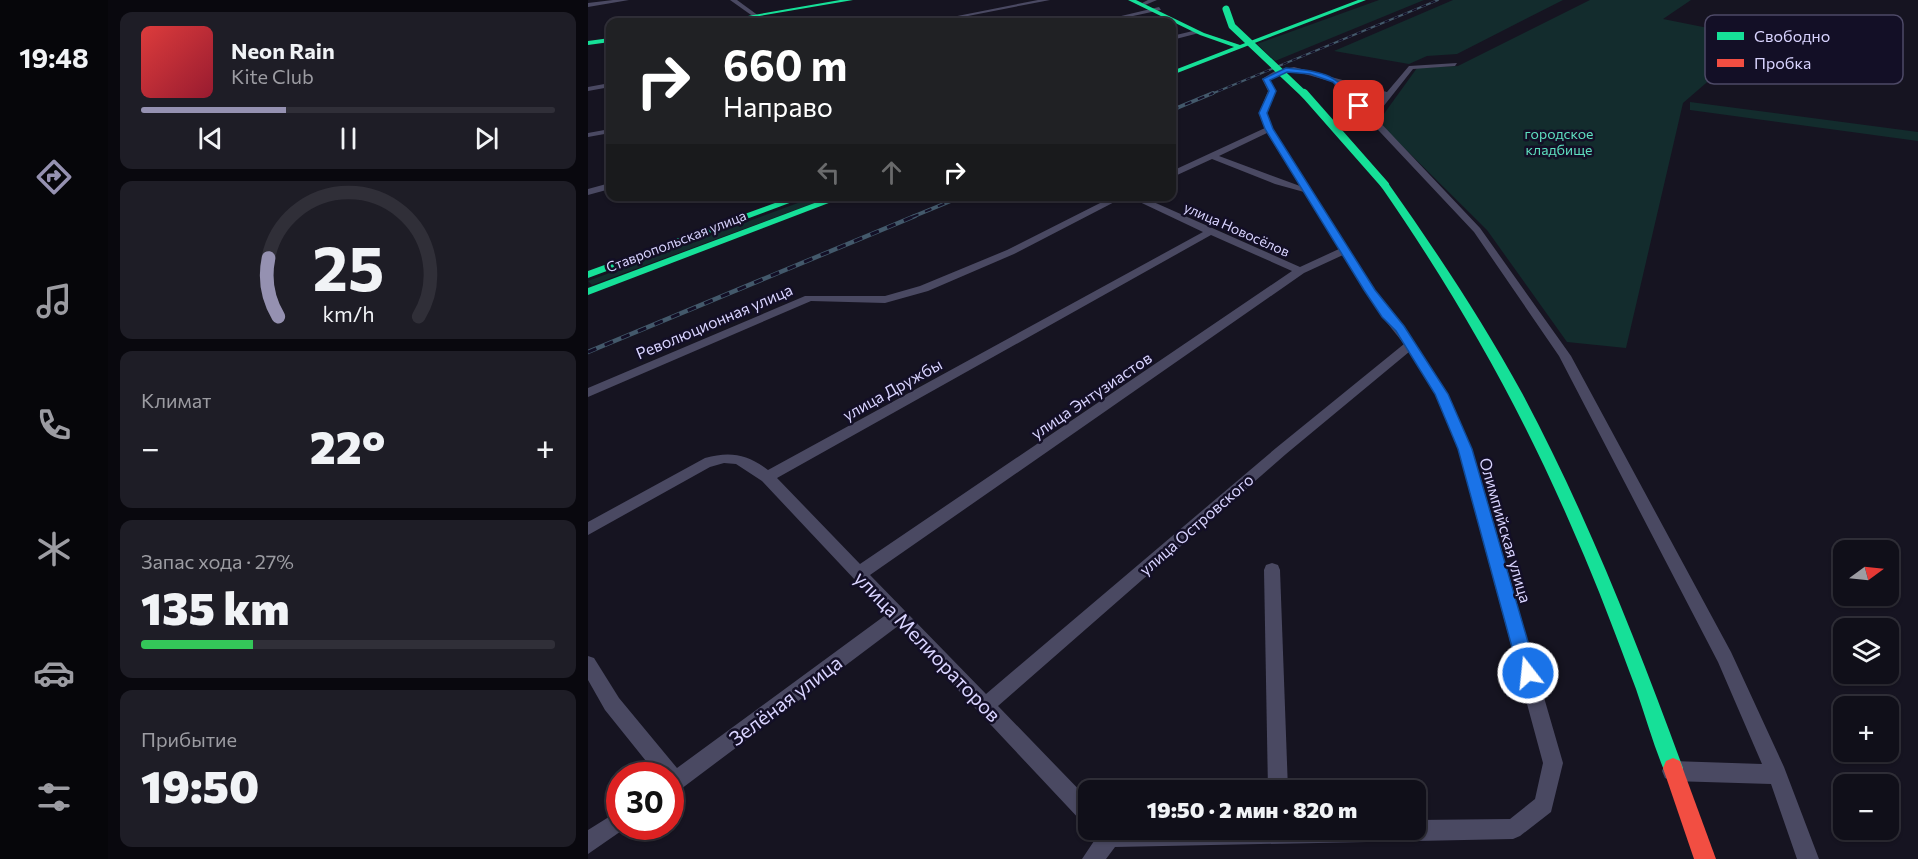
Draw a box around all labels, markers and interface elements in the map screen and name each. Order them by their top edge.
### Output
legend [1705,15,1903,84]
text: Свободно [1754,26,1830,45]
text: Neon Rain [231,37,335,64]
text: 660 m [723,38,847,90]
text: 19:48 [19,41,89,74]
icon: right [624,42,702,120]
text: Пробка [1754,53,1811,72]
text: Kite Club [231,64,314,88]
pin [1333,80,1384,131]
icon: arrive [1342,89,1375,122]
text: Направо [723,90,833,123]
icon: previous [194,122,227,155]
icon: pause [332,122,365,155]
icon: next [470,122,503,155]
park label: городское кладбище [1525,125,1593,158]
icon: directions [33,156,75,198]
icon: left [812,156,845,189]
icon: ahead [875,156,908,189]
icon: right [938,156,971,189]
street label: улица Новосёлов [1182,198,1292,260]
street label: Ставропольская улица [604,206,748,276]
text: 25 [312,228,384,304]
street label: Революционная улица [633,279,795,363]
icon: music [33,280,75,322]
text: km/h [322,301,374,327]
street label: улица Энтузиастов [1027,348,1155,442]
street label: улица Дружбы [839,354,945,424]
text: Климат [141,388,211,412]
icon: phone [33,404,75,446]
text: 22° [310,418,386,473]
text: − [141,426,160,467]
text: + [536,426,555,467]
street label: Олимпийская улица [1476,455,1536,605]
street label: улица Островского [1135,469,1257,579]
icon: climate [33,528,75,570]
north arrow [1833,540,1899,606]
map controls [1833,540,1899,840]
text: Запас хода · 27% [141,549,294,573]
street label: улица Мелиораторов [850,565,1006,727]
text: 135 km [141,579,289,634]
button: layers [1833,618,1899,684]
position arrow [1496,641,1560,705]
street label: Зелёная улица [724,650,846,750]
icon: car [33,652,75,694]
button: + [1833,696,1899,762]
text: Прибытие [141,727,237,751]
text: 19:50 [141,757,259,812]
speed limit sign: 30 [606,762,684,840]
button: − [1833,774,1899,840]
icon: filters [33,776,75,818]
text: 19:50 · 2 мин · 820 m [1147,796,1357,823]

